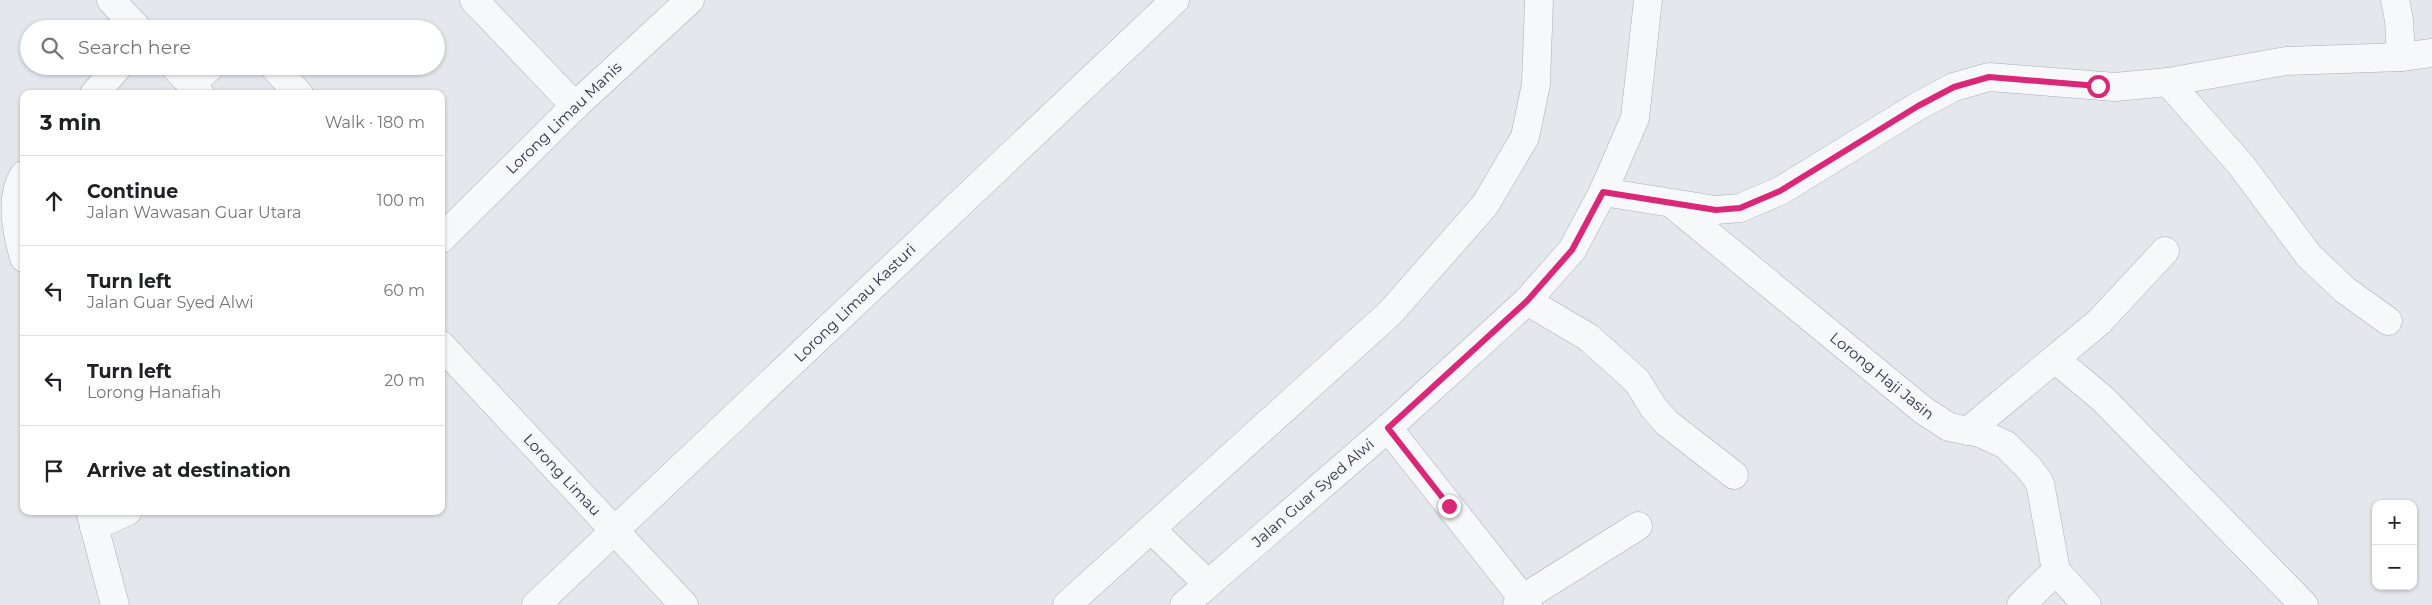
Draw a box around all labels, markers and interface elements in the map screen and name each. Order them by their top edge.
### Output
search box [20,20,445,75]
icon: search [38,34,66,62]
text: Search here [78,36,191,59]
street label: Lorong Limau Manis [502,57,626,178]
route start [2087,75,2110,98]
text: 3 min [40,110,101,135]
text: Walk · 180 m [325,113,425,132]
text: Continue [87,180,178,203]
icon: ahead [40,187,68,215]
text: 100 m [377,191,425,210]
text: Jalan Wawasan Guar Utara [87,203,302,222]
street label: Lorong Limau Kasturi [790,240,920,366]
text: Turn left [87,270,172,293]
icon: left [40,277,68,305]
text: 60 m [383,281,425,300]
text: Jalan Guar Syed Alwi [87,293,254,312]
street label: Lorong Haji Jasin [1826,328,1938,423]
text: Turn left [87,360,172,383]
icon: left [40,367,68,395]
text: 20 m [384,371,425,390]
text: Lorong Hanafiah [87,383,221,402]
street label: Lorong Limau [519,430,605,520]
street label: Jalan Guar Syed Alwi [1247,434,1378,552]
icon: arrive [40,457,68,485]
text: Arrive at destination [87,459,291,482]
route end [1438,495,1461,518]
map controls [2372,500,2417,590]
button: + [2372,500,2417,545]
button: − [2372,545,2417,590]

